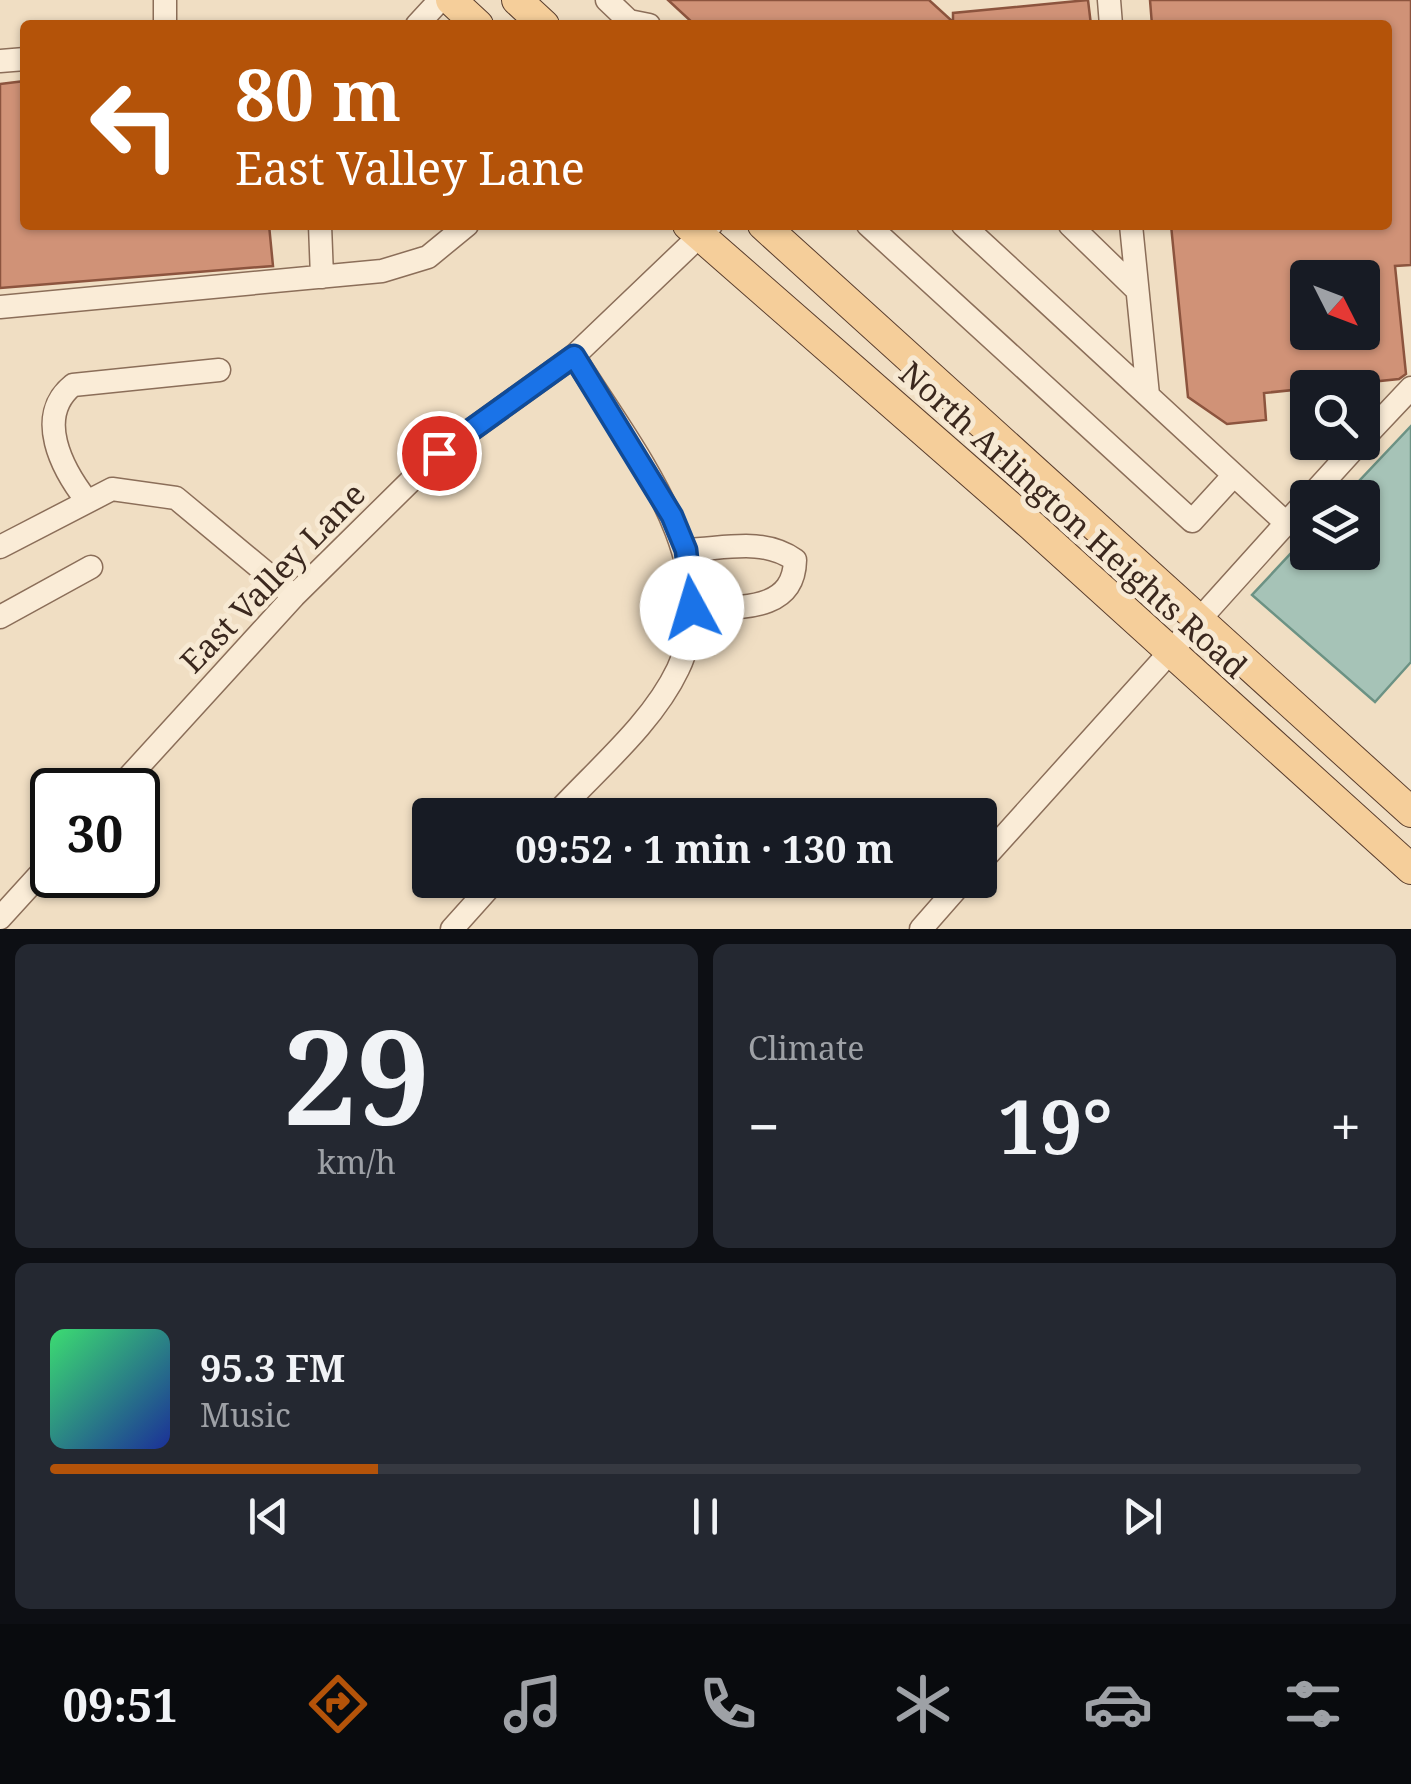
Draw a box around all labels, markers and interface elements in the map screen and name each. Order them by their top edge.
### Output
text: 80 m [235,46,401,142]
icon: left [70,60,200,190]
text: East Valley Lane [235,137,585,198]
north arrow [1290,260,1380,350]
map controls [1290,260,1380,570]
street label: North Arlington Heights Road [891,351,1257,687]
button: search [1290,370,1380,460]
pin [397,411,482,496]
icon: arrive [412,426,467,481]
street label: East Valley Lane [170,473,374,681]
button: layers [1290,480,1380,570]
position arrow [640,556,744,660]
speed limit sign: 30 [30,768,160,898]
text: 09:52 · 1 min · 130 m [515,822,894,874]
text: 29 [283,986,430,1163]
text: Climate [748,1026,864,1069]
text: 19° [998,1074,1112,1176]
text: − [748,1088,780,1163]
text: + [1330,1088,1361,1163]
text: km/h [317,1140,396,1183]
text: 95.3 FM [200,1341,345,1393]
text: Music [200,1393,291,1436]
icon: previous [241,1489,296,1544]
icon: pause [678,1489,733,1544]
icon: next [1115,1489,1170,1544]
icon: directions [303,1669,373,1739]
icon: music [498,1669,568,1739]
icon: phone [693,1669,763,1739]
icon: climate [888,1669,958,1739]
icon: car [1083,1669,1153,1739]
icon: filters [1278,1669,1348,1739]
text: 09:51 [63,1674,178,1735]

